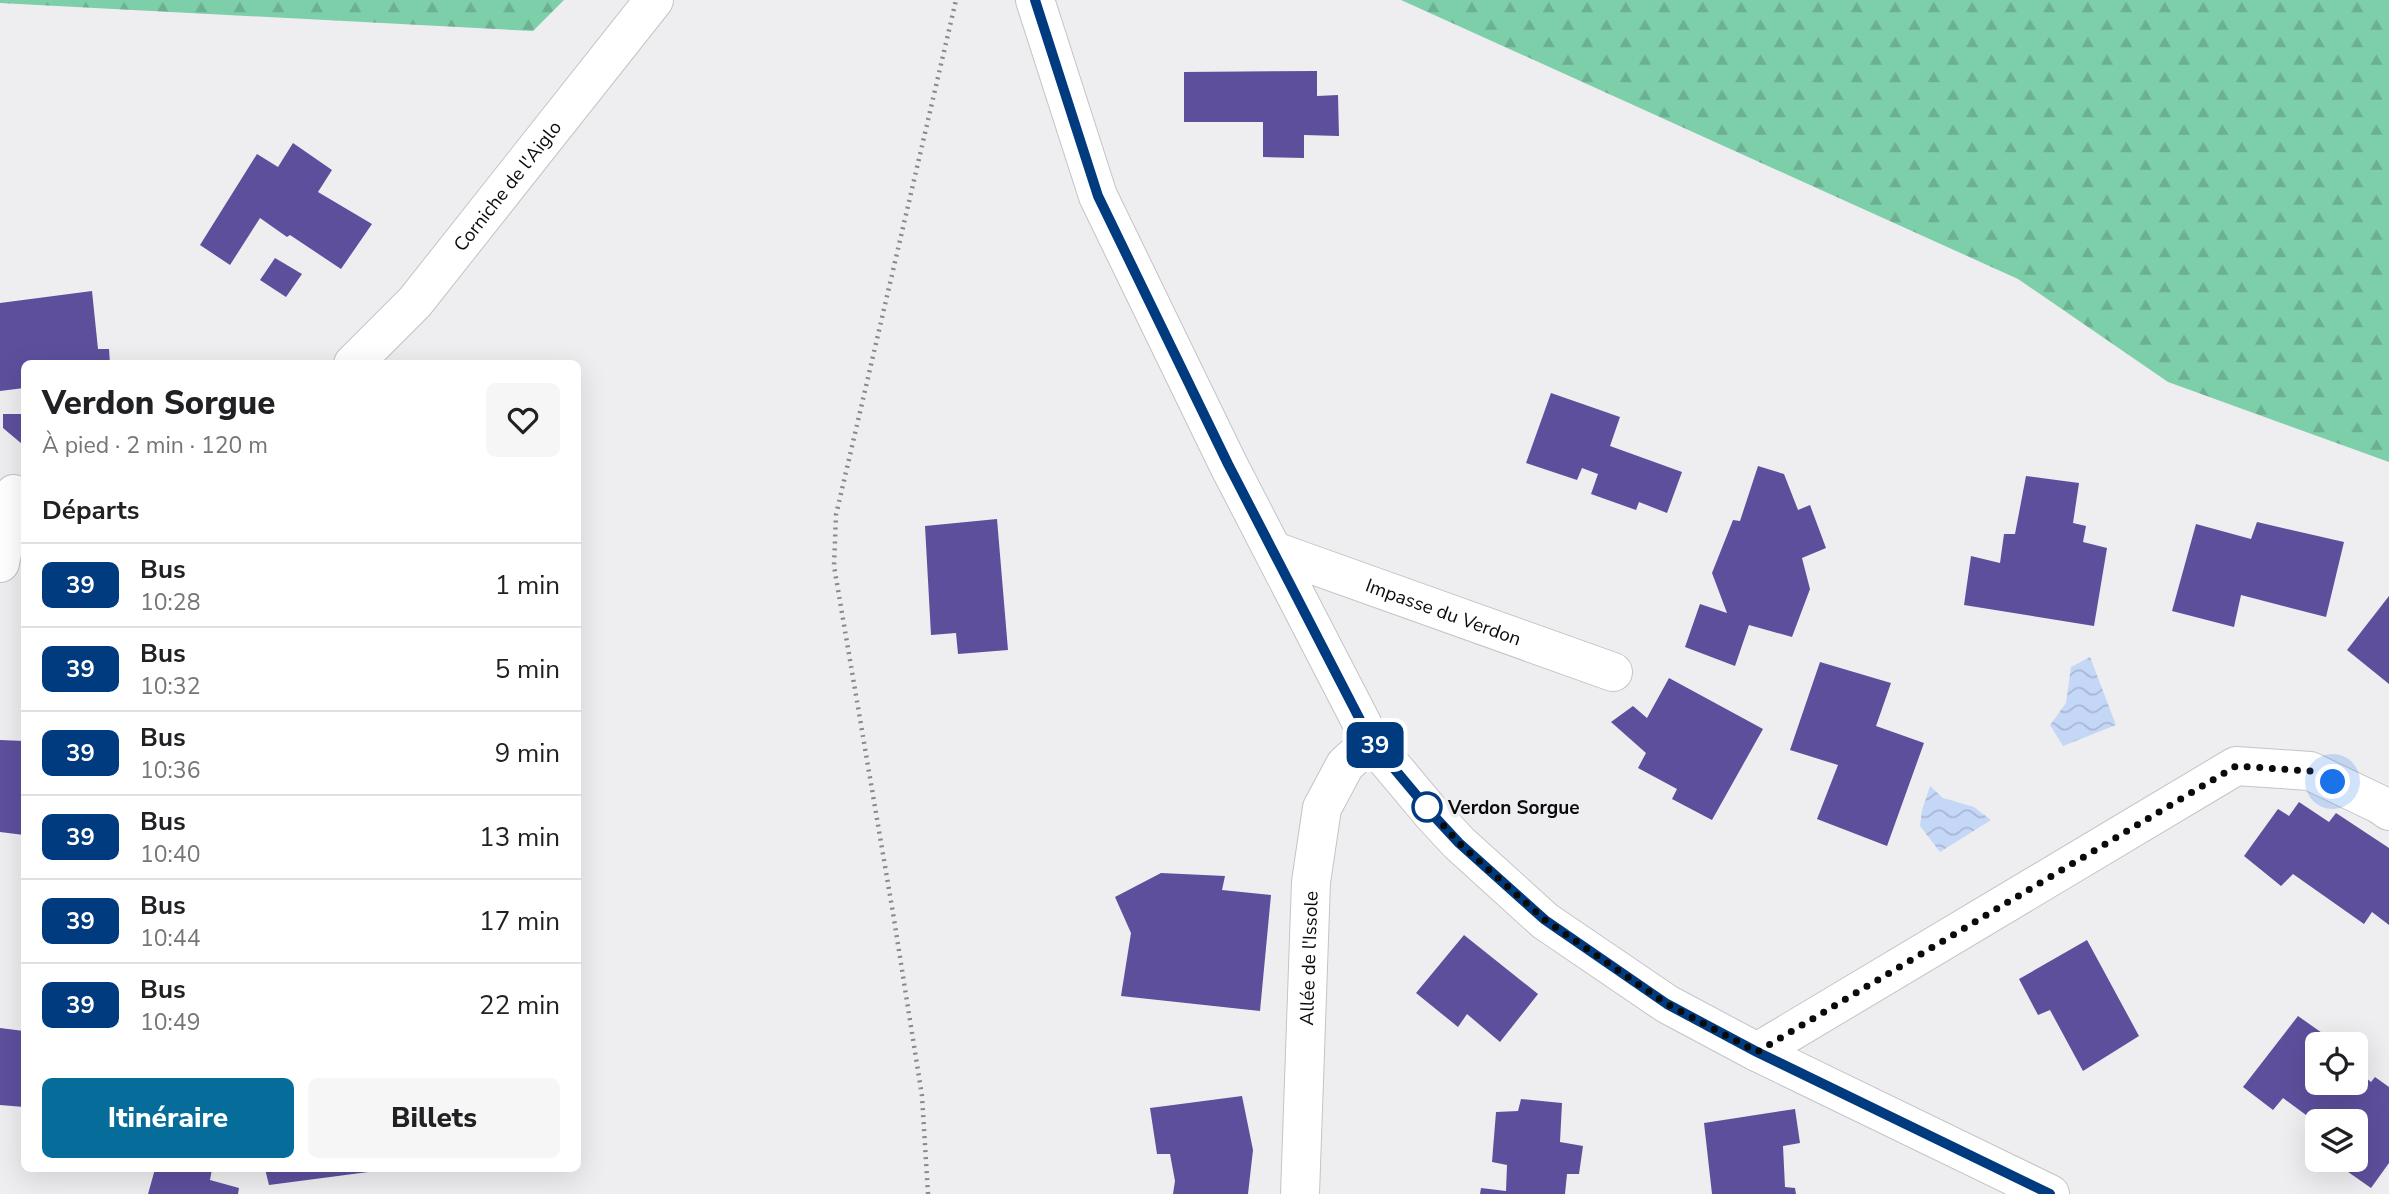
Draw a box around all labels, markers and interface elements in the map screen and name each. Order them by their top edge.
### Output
street label: Corniche de l'Aiglo [448,115,568,257]
text: Verdon Sorgue [42,381,275,426]
button: heart [486,383,560,457]
text: À pied · 2 min · 120 m [42,430,268,461]
text: Départs [42,493,139,528]
text: Bus [140,552,186,587]
text: 1 min [495,568,560,603]
text: 39 [66,569,95,601]
street label: Impasse du Verdon [1362,573,1525,652]
text: 10:28 [140,587,200,618]
text: Bus [140,636,186,671]
text: 5 min [495,652,560,687]
text: 39 [66,653,95,685]
text: 10:32 [140,671,200,702]
text: Bus [140,720,186,755]
line badge: 39 [1344,722,1406,768]
text: 39 [1361,729,1389,761]
text: 9 min [495,736,560,771]
text: 39 [66,737,95,769]
text: 10:36 [140,755,200,786]
your location [2315,764,2350,799]
marker: Verdon Sorgue [1412,792,1442,822]
place label: Verdon Sorgue [1447,795,1580,821]
text: Bus [140,804,186,839]
text: 13 min [479,820,560,855]
text: 39 [66,821,95,853]
text: 10:40 [140,839,200,870]
text: Bus [140,888,186,923]
street label: Allée de l'Issole [1294,890,1325,1026]
text: 17 min [479,904,560,939]
text: 39 [66,905,95,937]
text: 10:44 [140,923,200,954]
text: Bus [140,972,186,1007]
text: 22 min [479,988,560,1023]
text: 39 [66,989,95,1021]
text: 10:49 [140,1007,200,1038]
map controls [2305,1032,2368,1172]
button: locate [2305,1032,2368,1095]
button: Itinéraire [42,1078,294,1158]
button: Billets [308,1078,560,1158]
button: layers [2305,1109,2368,1172]

